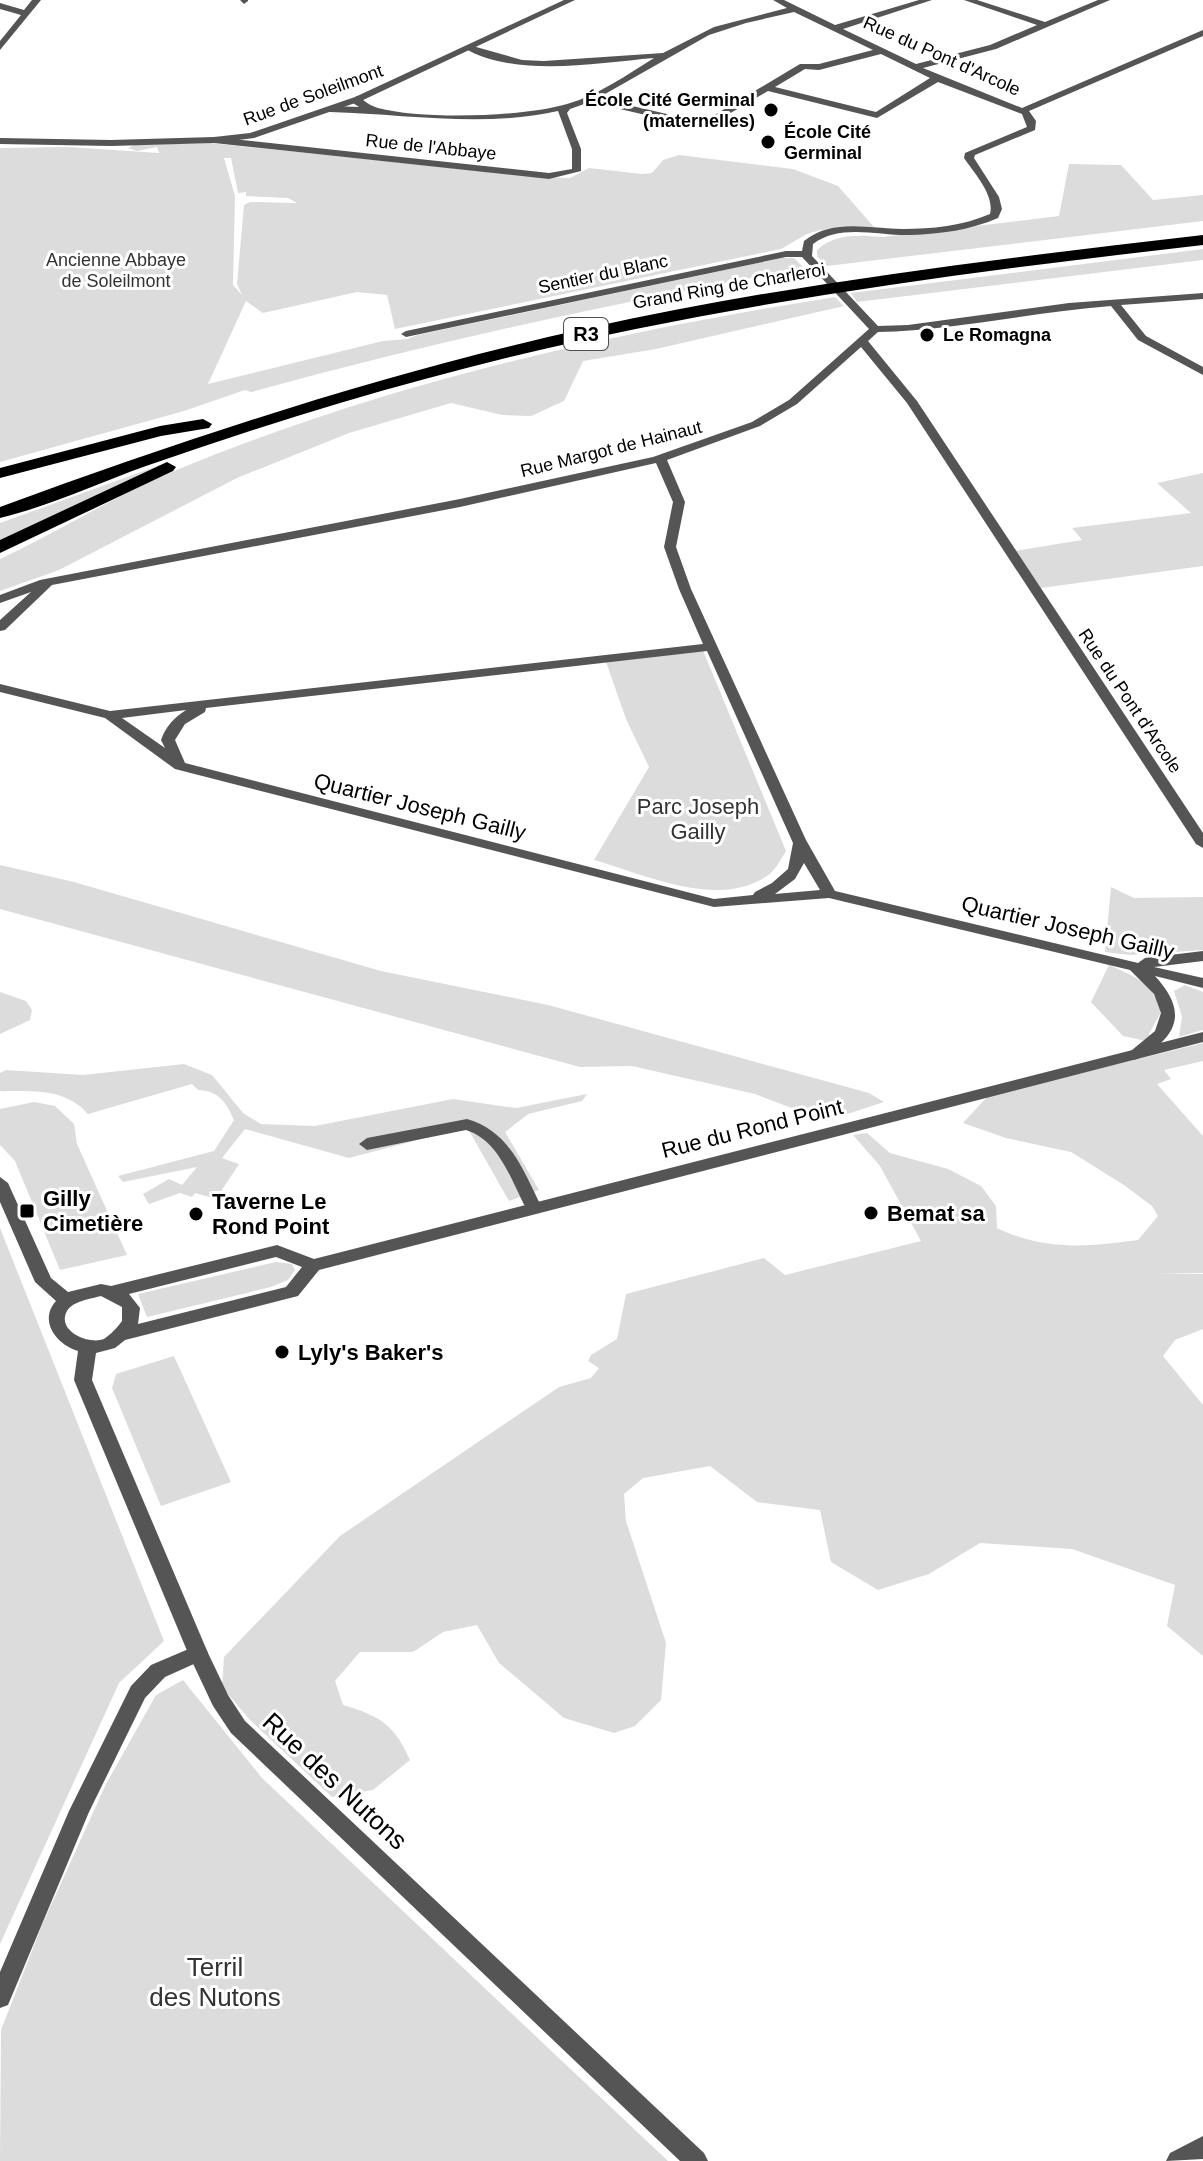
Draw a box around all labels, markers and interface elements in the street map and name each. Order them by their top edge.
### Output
street label: Rue du Pont d'Arcole [860,12,1024,100]
street label: Rue de Soleilmont [240,60,386,130]
place label: École Cité Germinal (maternelles) [585,89,755,131]
marker: École Cité Germinal (maternelles) [762,101,780,119]
place label: École Cité Germinal [784,121,871,163]
street label: Rue de l'Abbaye [365,130,497,164]
marker: École Cité Germinal [759,133,777,151]
park label: Ancienne Abbaye de Soleilmont [46,250,186,291]
street label: Sentier du Blanc [536,250,670,298]
street label: Grand Ring de Charleroi [631,259,827,313]
road number: R3 [564,318,608,350]
place label: Le Romagna [943,325,1052,345]
marker: Le Romagna [918,326,936,344]
street label: Rue Margot de Hainaut [518,417,704,481]
street label: Rue du Pont d'Arcole [1074,625,1186,777]
street label: Quartier Joseph Gailly [311,768,528,845]
park label: Parc Joseph Gailly [637,794,759,844]
street label: Quartier Joseph Gailly [959,891,1177,964]
street label: Rue du Rond Point [659,1094,845,1163]
place label: Gilly Cimetière [43,1186,143,1236]
place label: Taverne Le Rond Point [212,1189,330,1239]
place label: Bemat sa [887,1201,986,1226]
marker: Gilly Cimetière [18,1202,36,1220]
marker: Bemat sa [862,1204,880,1222]
marker: Taverne Le Rond Point [187,1205,205,1223]
place label: Lyly's Baker's [298,1340,443,1365]
marker: Lyly's Baker's [273,1343,291,1361]
street label: Rue des Nutons [257,1706,413,1856]
park label: Terril des Nutons [149,1952,281,2012]

